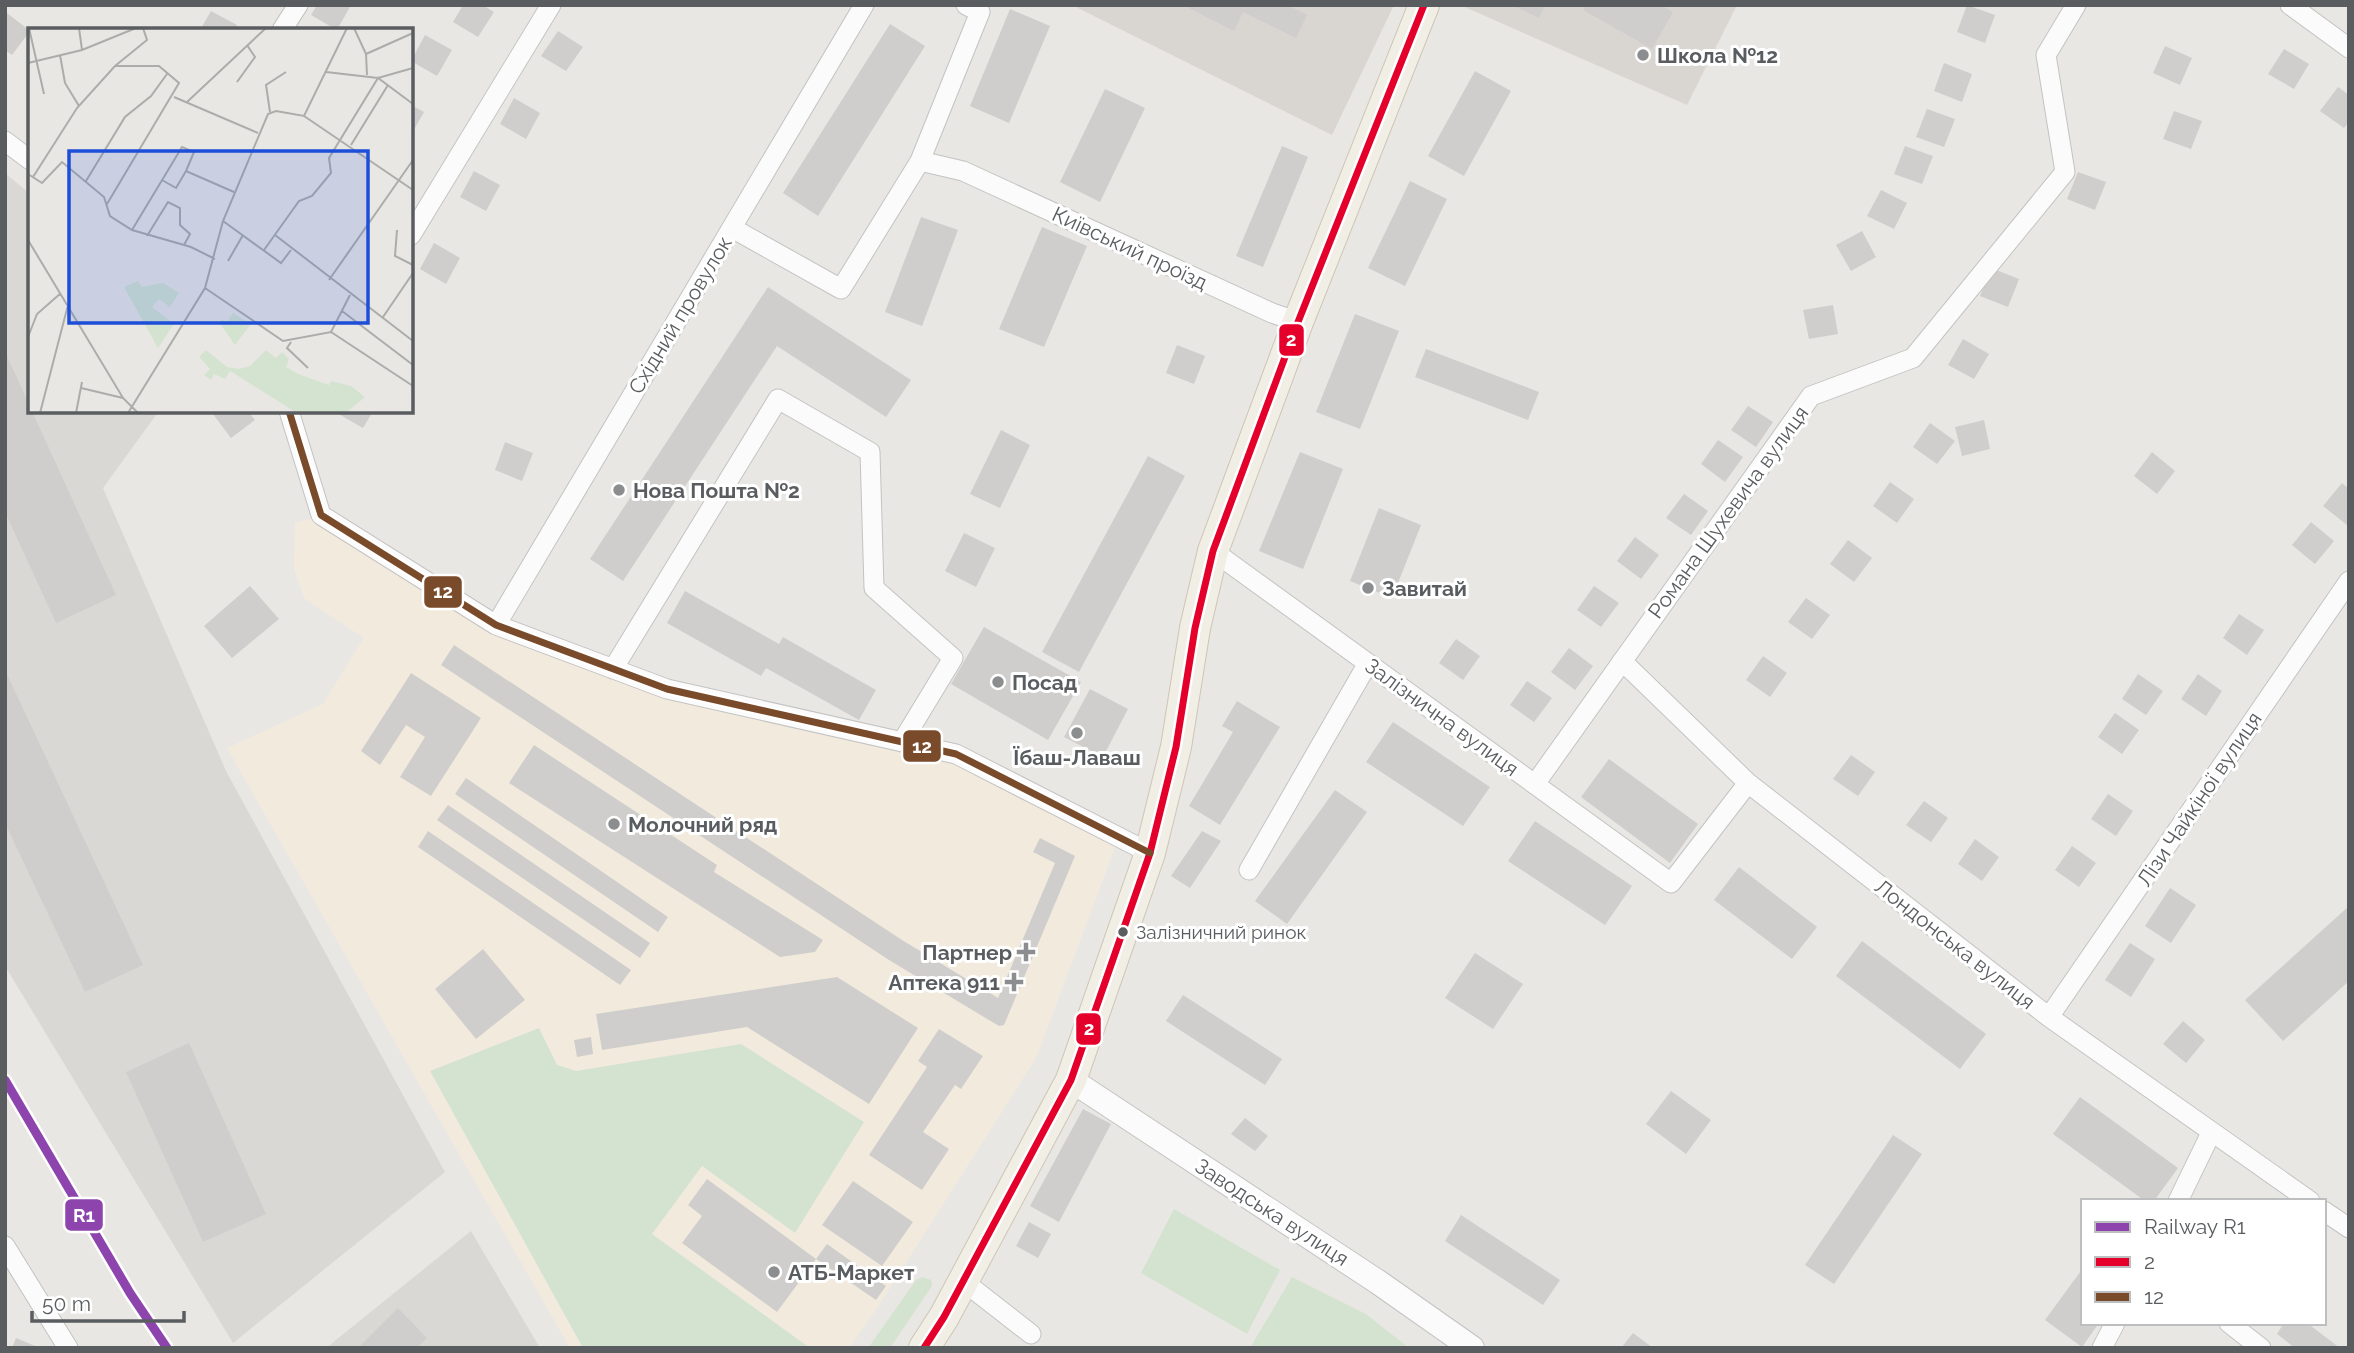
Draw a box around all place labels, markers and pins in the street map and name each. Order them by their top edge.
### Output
place label: Школа №12 [1657,43,1778,68]
marker: Школа №12 [1635,47,1651,63]
place label: Нова Пошта №2 [633,478,800,503]
marker: Нова Пошта №2 [611,482,627,498]
place label: Завитай [1382,576,1467,601]
marker: Завитай [1360,580,1376,596]
place label: Посад [1012,670,1077,695]
marker: Посад [990,674,1006,690]
marker: Їбаш-Лаваш [1069,725,1085,741]
place label: Їбаш-Лаваш [1012,745,1141,770]
place label: Молочний ряд [628,812,777,837]
marker: Молочний ряд [606,816,622,832]
place label: Залізничний ринок [1136,921,1306,943]
marker: Залізничний ринок [1116,925,1130,939]
place label: Партнер [922,940,1012,965]
marker: Партнер [1018,944,1034,960]
place label: Аптека 911 [888,970,1000,995]
marker: Аптека 911 [1006,974,1022,990]
place label: АТБ-Маркет [788,1260,915,1285]
marker: АТБ-Маркет [766,1264,782,1280]

